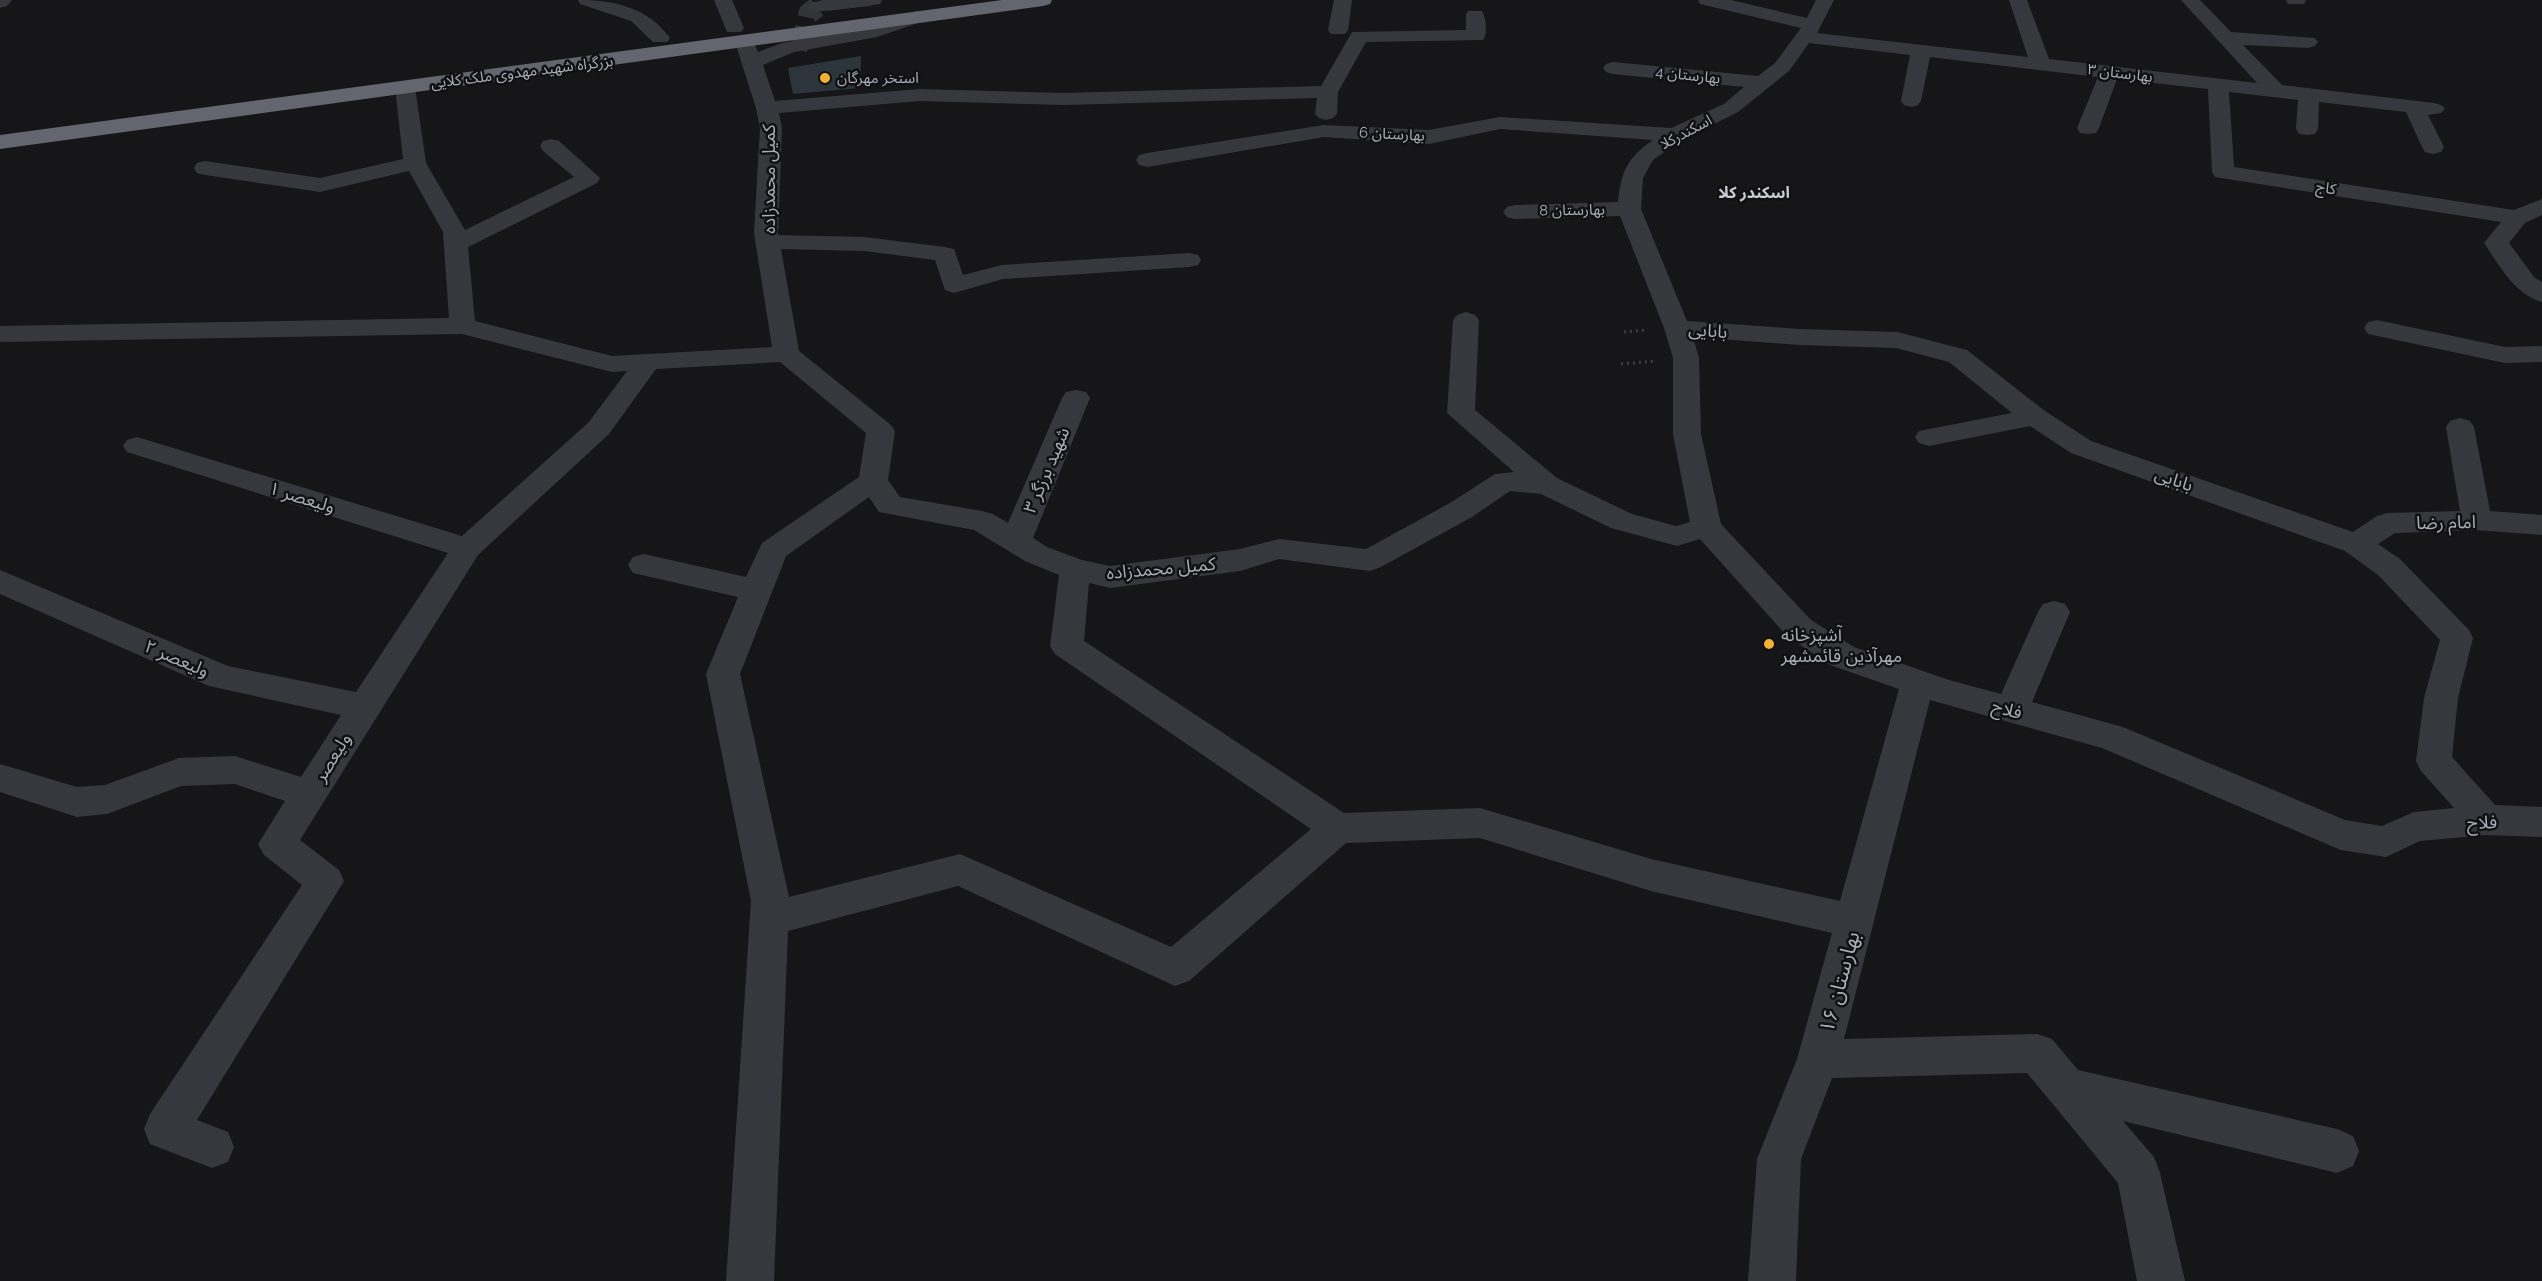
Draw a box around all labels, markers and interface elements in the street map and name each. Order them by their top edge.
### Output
street label: بزرگراه شهید مهدوی ملک کلایی [430,52,614,92]
street label: بهارستان ۳ [2086,60,2154,86]
street label: بهارستان 4 [1655,63,1721,87]
place label: استخر مهرگان [837,69,919,87]
marker: استخر مهرگان [818,71,832,85]
street label: اسکندرکلا [1657,111,1715,153]
street label: بهارستان 6 [1359,123,1425,145]
street label: کمیل محمدزاده [758,124,780,234]
street label: کاج [2314,178,2338,202]
district label: اسکندر کلا [1718,183,1790,202]
street label: بهارستان 8 [1539,200,1605,220]
street label: بابایی [1688,318,1728,343]
street label: شهید برزگر ۳ [1018,424,1074,517]
street label: بابایی [2152,463,2196,496]
street label: ولیعصر ۱ [266,477,338,518]
street label: امام رضا [2416,511,2476,537]
street label: کمیل محمدزاده [1106,553,1217,584]
place label: آشپزخانه مهرآذین قائمشهر [1780,624,1902,667]
street label: ولیعصر ۲ [141,635,212,682]
marker: آشپزخانه مهرآذین قائمشهر [1762,637,1776,651]
street label: فلاح [1989,695,2024,726]
street label: ولیعصر [309,729,356,786]
street label: فلاح [2466,811,2498,836]
street label: بهارستان ۱۶ [1814,929,1864,1035]

